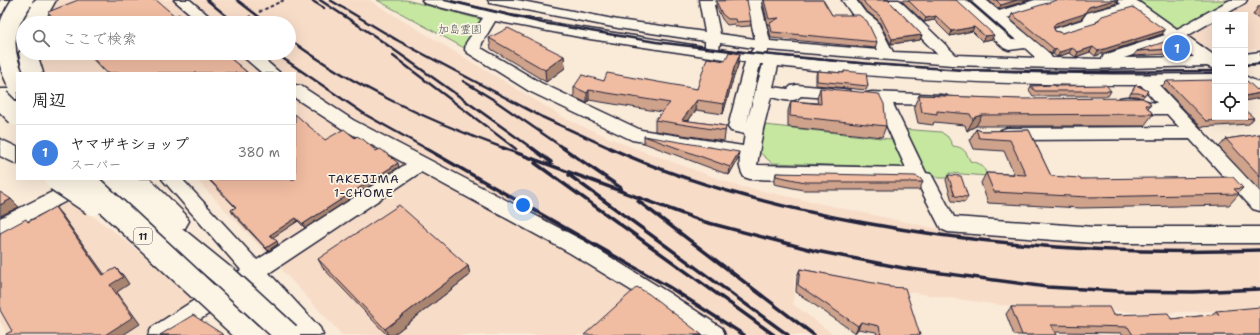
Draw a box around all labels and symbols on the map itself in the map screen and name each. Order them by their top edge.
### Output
park label: 加島霊園 [438,22,482,37]
pin: 1 [1164,33,1190,63]
district label: TAKEJIMA 1-CHOME [328,171,400,201]
your location [513,195,533,215]
road number: 11 [134,228,152,244]

